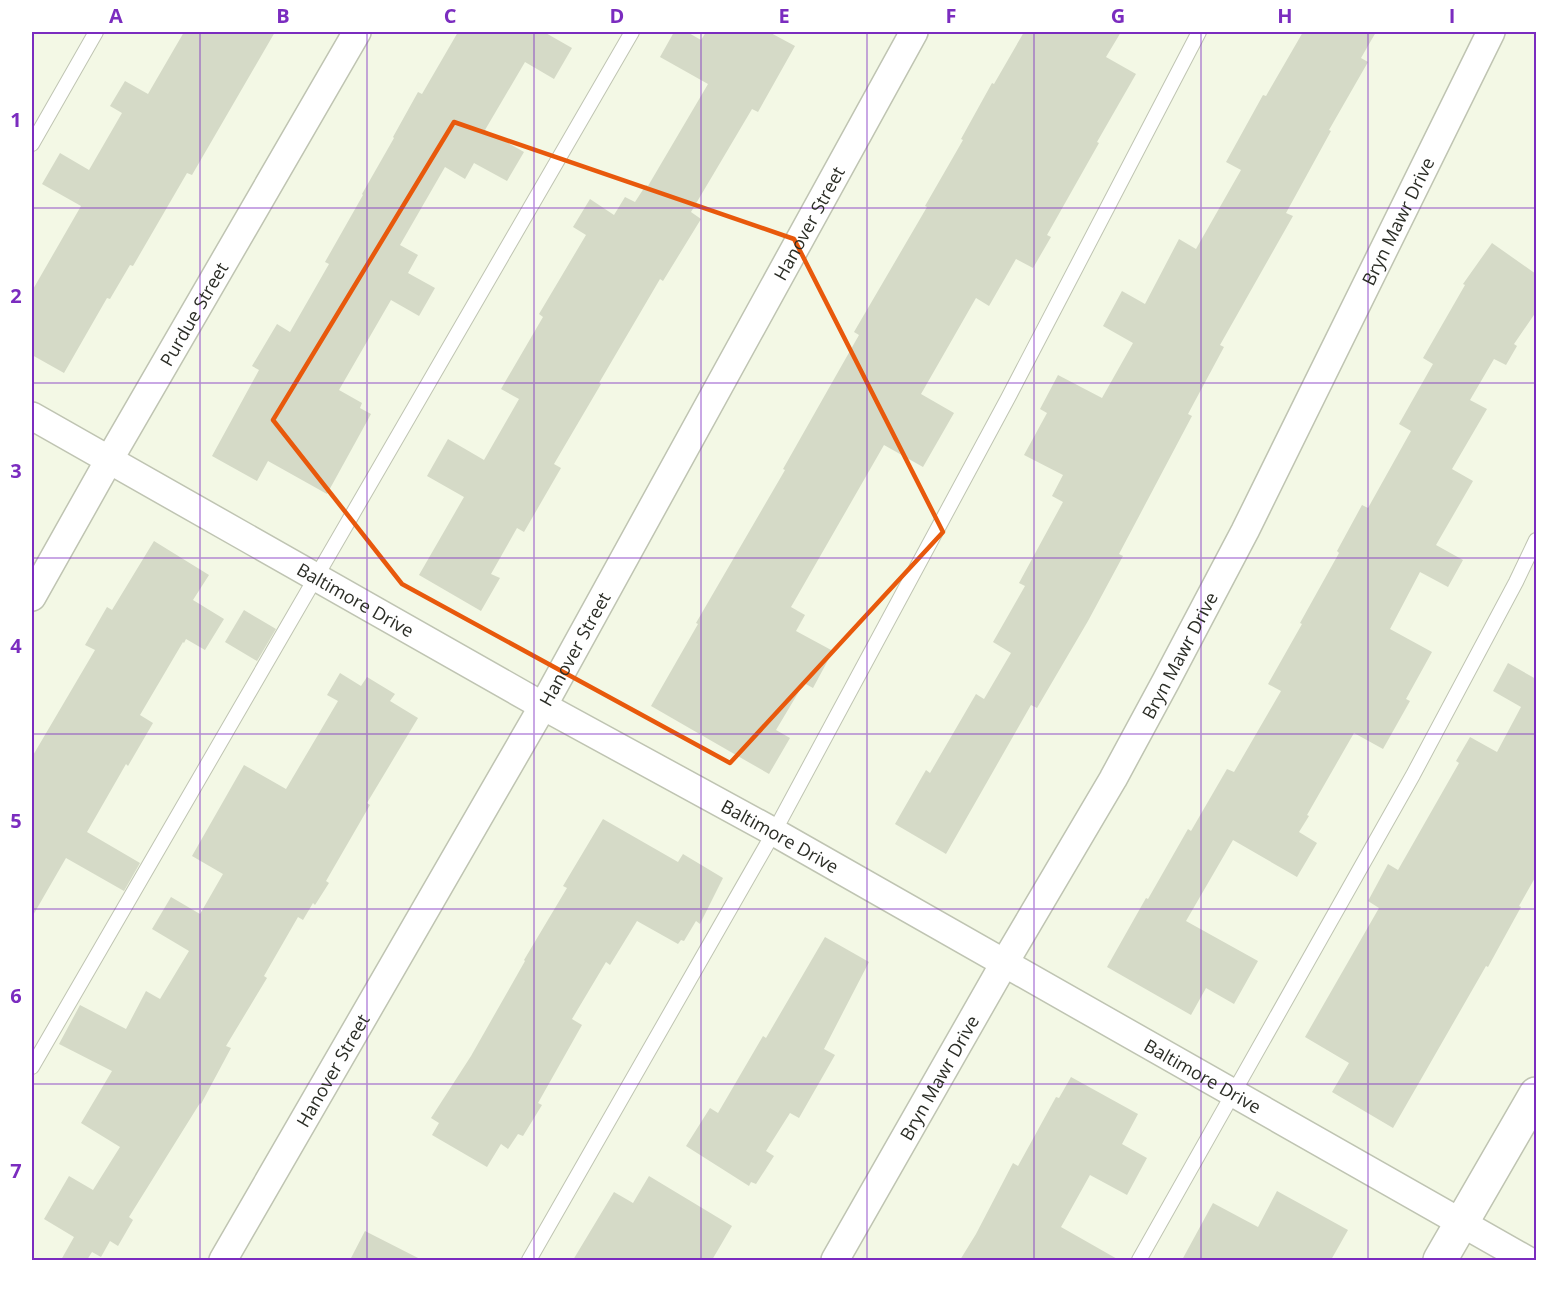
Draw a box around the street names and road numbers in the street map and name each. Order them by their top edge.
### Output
street label: Bryn Mawr Drive [1356,153,1439,289]
street label: Hanover Street [768,162,850,284]
street label: Purdue Street [154,258,233,370]
street label: Baltimore Drive [293,557,418,642]
street label: Hanover Street [533,588,615,710]
street label: Bryn Mawr Drive [1136,588,1223,723]
street label: Baltimore Drive [717,794,843,878]
street label: Hanover Street [290,1010,375,1131]
street label: Bryn Mawr Drive [894,1011,984,1144]
street label: Baltimore Drive [1140,1033,1266,1119]

